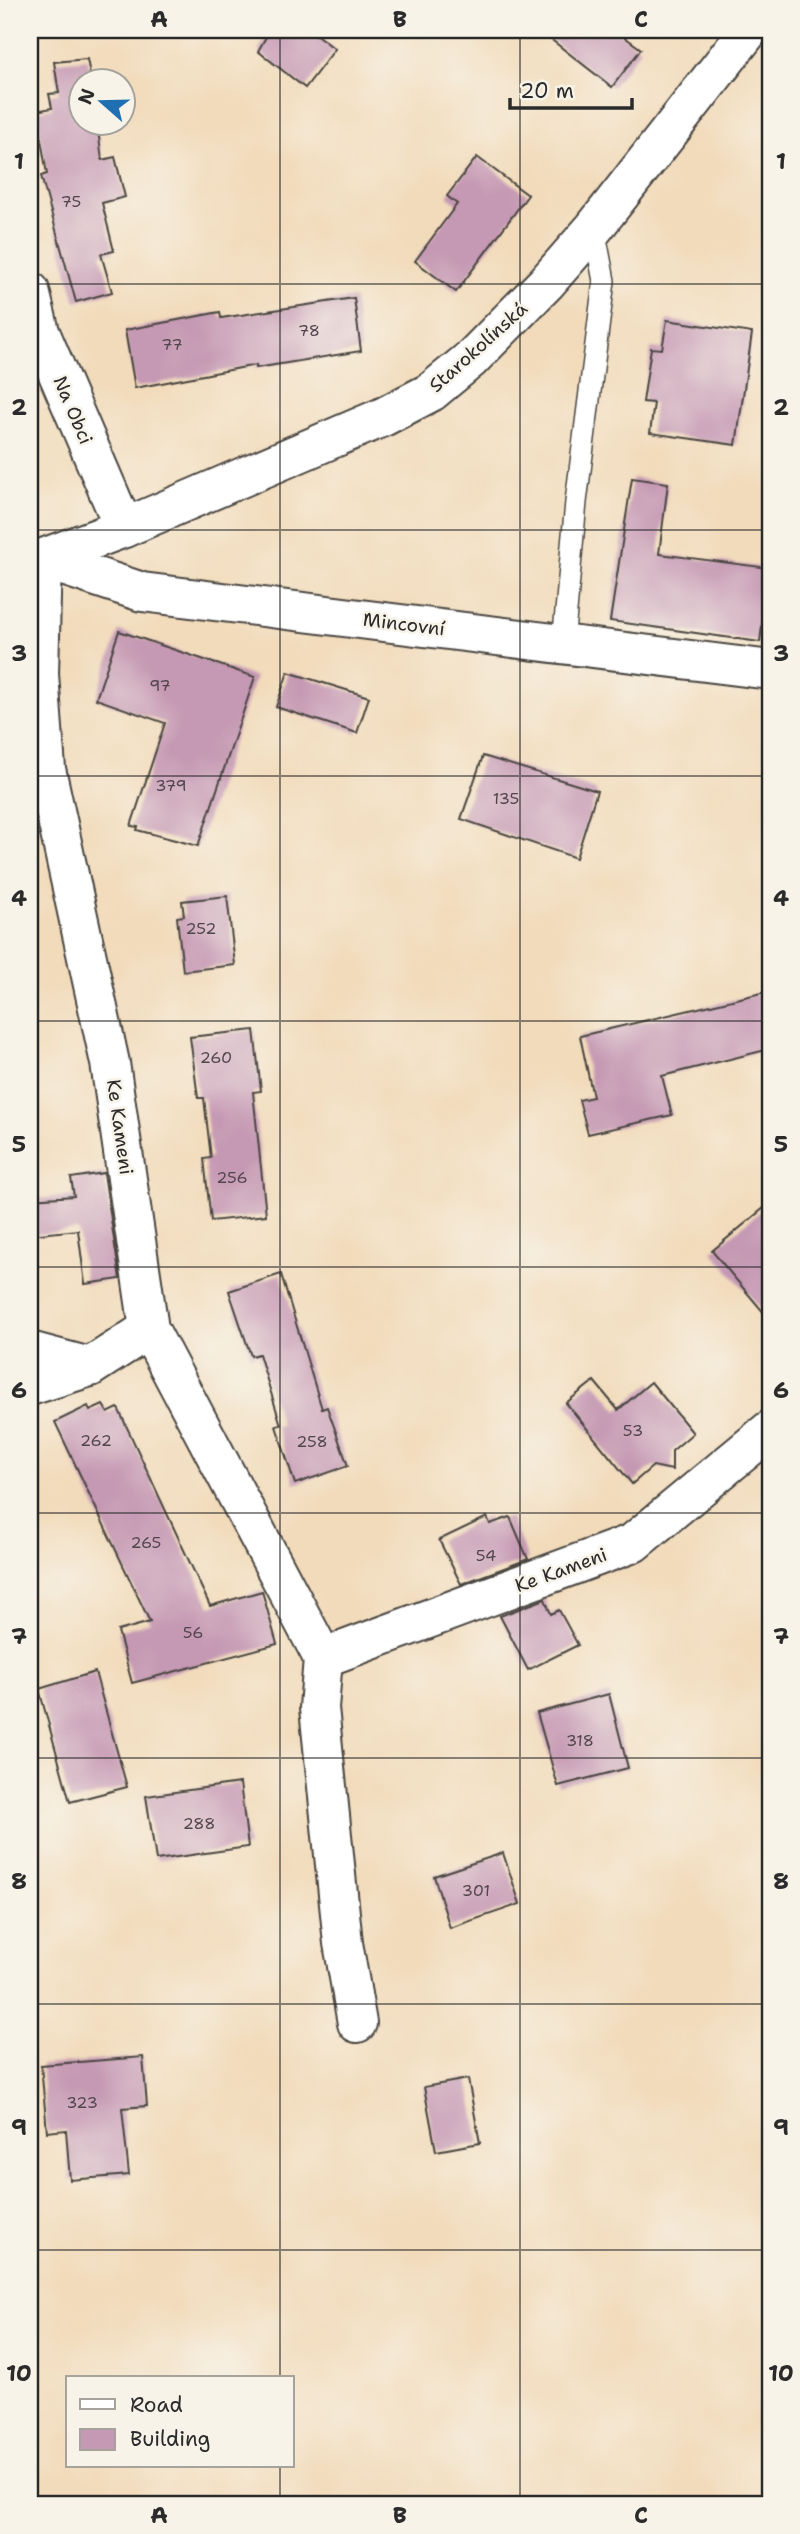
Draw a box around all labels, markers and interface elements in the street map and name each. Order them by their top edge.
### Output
text: A [150,4,168,34]
text: B [393,4,407,34]
text: C [634,4,648,34]
north arrow [66,66,136,136]
scale bar [510,66,632,110]
text: 20 m [520,77,574,105]
text: N [72,85,101,108]
text: 1 [14,146,24,176]
text: 1 [776,146,786,176]
house number: 75 [61,191,81,212]
street label: Starokolínská [424,296,533,398]
house number: 78 [298,320,320,341]
house number: 77 [161,334,183,355]
street label: Na Obci [47,372,99,448]
text: 2 [11,392,27,422]
text: 2 [773,392,789,422]
street label: Mincovní [362,607,447,641]
text: 3 [11,638,27,668]
text: 3 [773,638,789,668]
house number: 97 [149,675,171,696]
house number: 379 [155,775,187,796]
house number: 135 [493,788,519,809]
text: 4 [11,883,27,913]
text: 4 [773,883,789,913]
house number: 252 [185,918,217,939]
house number: 260 [200,1047,232,1068]
street label: Ke Kameni [101,1078,139,1176]
text: 5 [12,1129,26,1159]
text: 5 [774,1129,788,1159]
house number: 256 [216,1167,248,1188]
text: 6 [11,1375,27,1405]
text: 6 [773,1375,789,1405]
house number: 53 [623,1420,643,1441]
house number: 262 [80,1430,112,1451]
house number: 258 [296,1431,328,1452]
house number: 265 [131,1532,161,1553]
street label: Ke Kameni [512,1542,610,1598]
house number: 54 [476,1545,496,1566]
text: 7 [11,1621,27,1651]
text: 7 [773,1621,789,1651]
house number: 56 [183,1622,203,1643]
house number: 318 [566,1730,594,1751]
house number: 288 [183,1813,215,1834]
text: 8 [11,1866,27,1896]
text: 8 [773,1866,789,1896]
house number: 301 [462,1880,490,1901]
house number: 323 [66,2092,98,2113]
text: 9 [11,2112,27,2142]
text: 9 [773,2112,789,2142]
text: 10 [6,2358,32,2388]
text: 10 [768,2358,794,2388]
legend [66,2376,294,2468]
text: Road [130,2391,183,2419]
text: Building [130,2425,210,2453]
text: A [150,2500,168,2530]
text: B [393,2500,407,2530]
text: C [634,2500,648,2530]

